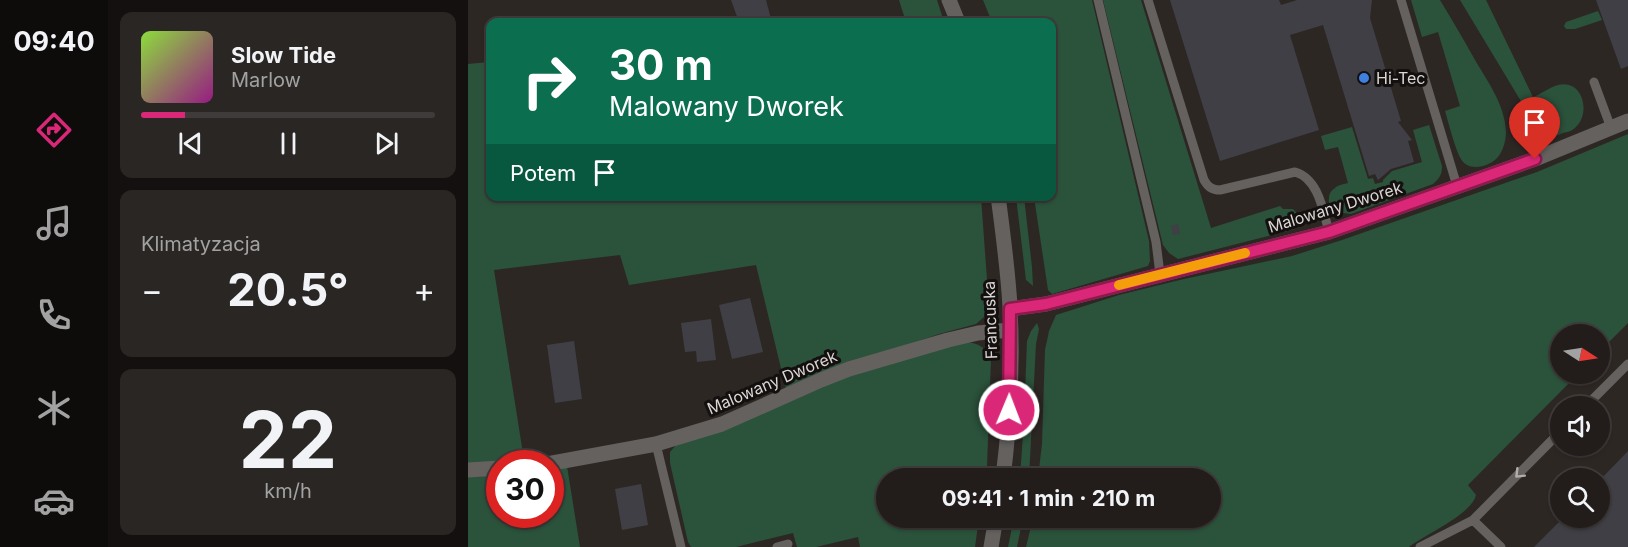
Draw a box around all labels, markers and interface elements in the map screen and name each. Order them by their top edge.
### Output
text: 09:40 [13,25,95,58]
text: 30 m [609,39,713,90]
text: Slow Tide [231,42,336,68]
icon: right [510,42,588,120]
text: Marlow [231,68,301,92]
place label: Hi-Tec [1376,68,1426,88]
marker: Hi-Tec [1357,71,1371,85]
text: Malowany Dworek [609,90,844,123]
pin [1509,97,1560,159]
icon: arrive [1518,106,1551,139]
icon: directions [33,109,75,151]
icon: previous [174,127,207,160]
icon: pause [272,127,305,160]
icon: next [370,127,403,160]
icon: arrive [588,156,621,189]
text: Potem [510,160,576,186]
street label: Malowany Dworek [1266,177,1405,237]
icon: music [33,202,75,244]
text: Klimatyzacja [141,232,261,256]
text: 20.5° [227,262,349,317]
text: − [141,270,163,310]
text: + [413,270,435,310]
street label: Francuska [979,281,1001,359]
icon: phone [33,294,75,336]
north arrow [1550,324,1610,384]
map controls [1550,324,1610,528]
street label: Malowany Dworek [704,346,840,418]
position arrow [977,378,1041,442]
icon: climate [33,387,75,429]
text: 22 [239,392,337,487]
button: sound [1550,396,1610,456]
speed limit sign: 30 [486,450,564,528]
one-way arrow [1515,466,1526,477]
button: search [1550,468,1610,528]
text: km/h [264,479,312,503]
icon: car [33,480,75,522]
text: 09:41 · 1 min · 210 m [942,485,1155,511]

